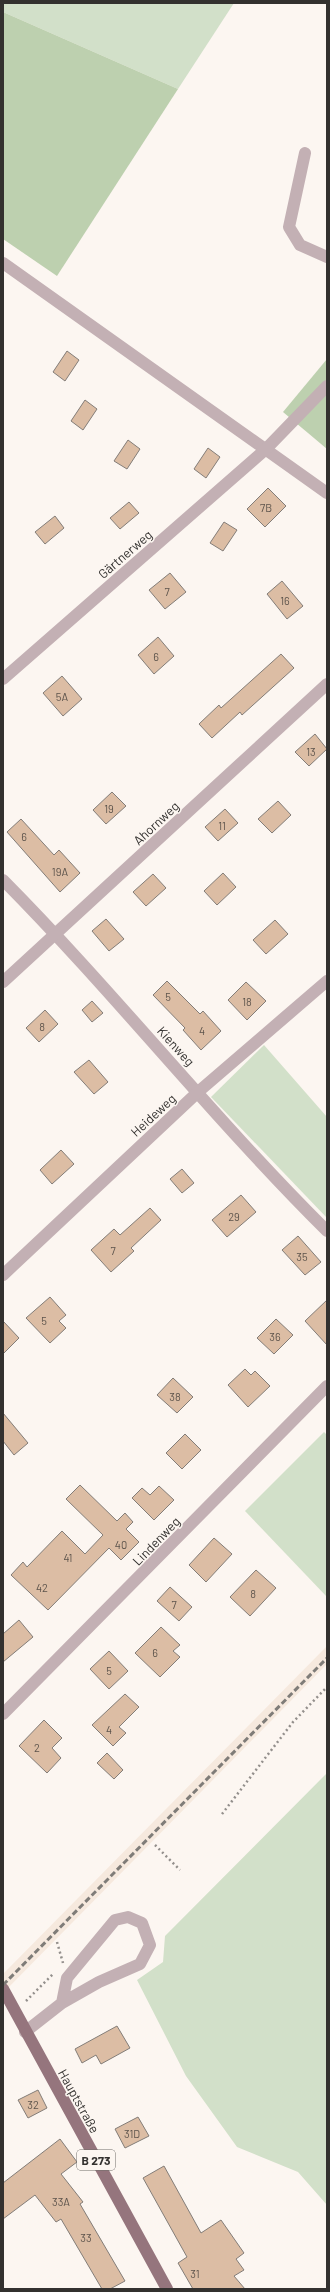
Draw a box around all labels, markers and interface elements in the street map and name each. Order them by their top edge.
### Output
house number: 7B [260,501,272,514]
street label: Gärtnerweg [95,526,155,582]
house number: 7 [164,585,170,598]
house number: 16 [280,594,290,607]
house number: 6 [153,650,159,663]
house number: 5A [56,690,68,703]
house number: 13 [306,745,316,758]
street label: Ahornweg [130,798,182,848]
house number: 19 [104,802,114,815]
house number: 11 [218,819,226,832]
house number: 6 [21,830,27,843]
house number: 19A [52,865,68,878]
house number: 5 [165,990,171,1003]
house number: 18 [242,995,252,1008]
house number: 8 [39,1020,45,1033]
street label: Kienweg [154,1023,198,1069]
house number: 4 [199,1024,205,1037]
street label: Heideweg [127,1090,179,1140]
house number: 29 [228,1210,240,1223]
house number: 7 [110,1244,116,1257]
house number: 35 [296,1250,308,1263]
house number: 5 [41,1314,47,1327]
house number: 36 [269,1330,281,1343]
house number: 38 [169,1390,181,1403]
street label: Lindenweg [129,1513,183,1569]
house number: 40 [115,1538,127,1551]
house number: 41 [64,1551,72,1564]
house number: 42 [36,1581,48,1594]
house number: 8 [250,1587,256,1600]
house number: 7 [171,1598,177,1611]
house number: 6 [152,1646,158,1659]
house number: 5 [106,1664,112,1677]
house number: 4 [106,1723,112,1736]
house number: 2 [34,1741,40,1754]
street label: Hauptstraße [55,2066,103,2136]
house number: 32 [27,2098,39,2111]
house number: 31D [124,2127,140,2140]
road number: B 273 [77,2150,115,2170]
house number: 33A [52,2195,70,2208]
house number: 33 [80,2231,92,2244]
house number: 31 [190,2267,200,2280]

